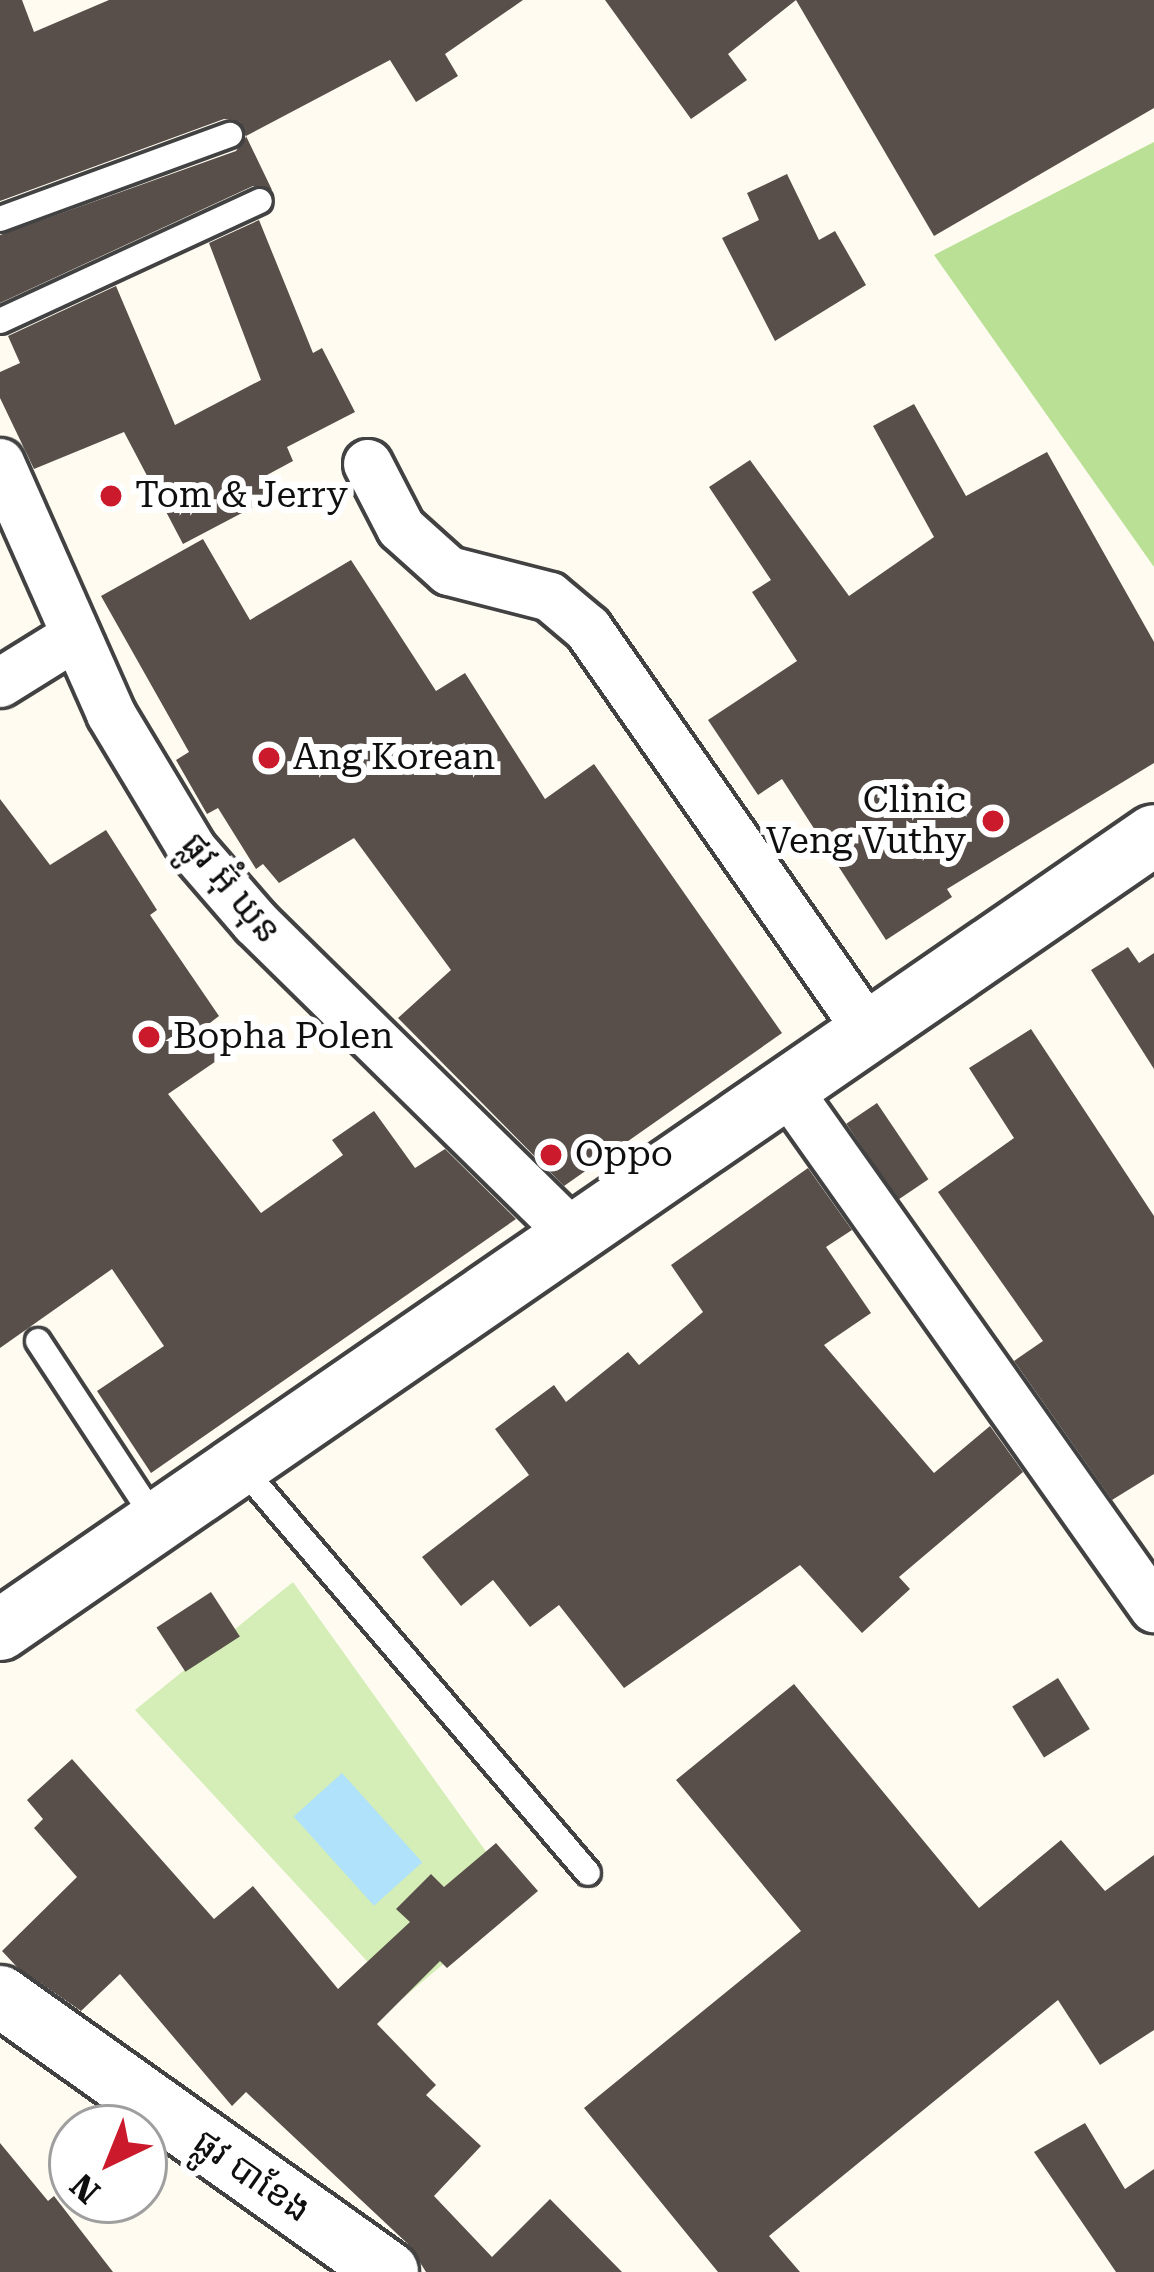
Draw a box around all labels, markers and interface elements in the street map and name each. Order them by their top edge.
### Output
place label: Tom & Jerry [135,474,348,518]
marker: Tom & Jerry [98,483,124,509]
place label: Ang Korean [293,736,495,780]
marker: Ang Korean [256,745,282,771]
place label: Clinic Veng Vuthy [766,778,966,863]
marker: Clinic Veng Vuthy [977,805,1009,837]
street label: ផ្លូវ អ៊ុំ ឃុន [172,824,290,952]
place label: Bopha Polen [173,1015,393,1059]
marker: Bopha Polen [136,1024,162,1050]
place label: Oppo [575,1133,673,1177]
marker: Oppo [538,1142,564,1168]
north arrow [48,2104,168,2224]
street label: ផ្លូវ បាខែង [185,2120,319,2232]
text: N [63,2166,108,2211]

